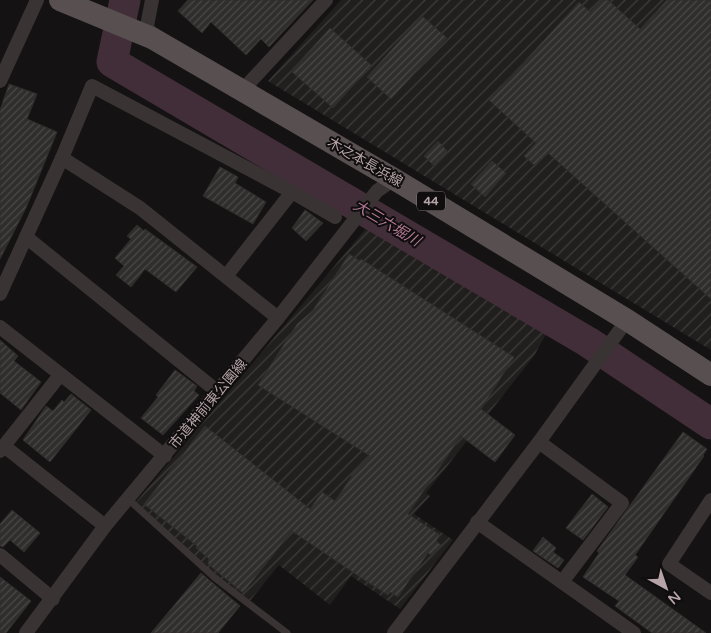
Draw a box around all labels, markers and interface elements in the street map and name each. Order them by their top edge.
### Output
street label: 木之本長浜線 [324,134,406,190]
road number: 44 [417,192,445,210]
water label: 大三六堀川 [350,196,425,251]
street label: 市道神前東公園線 [165,356,251,452]
north arrow [641,563,691,613]
text: N [664,587,684,608]

